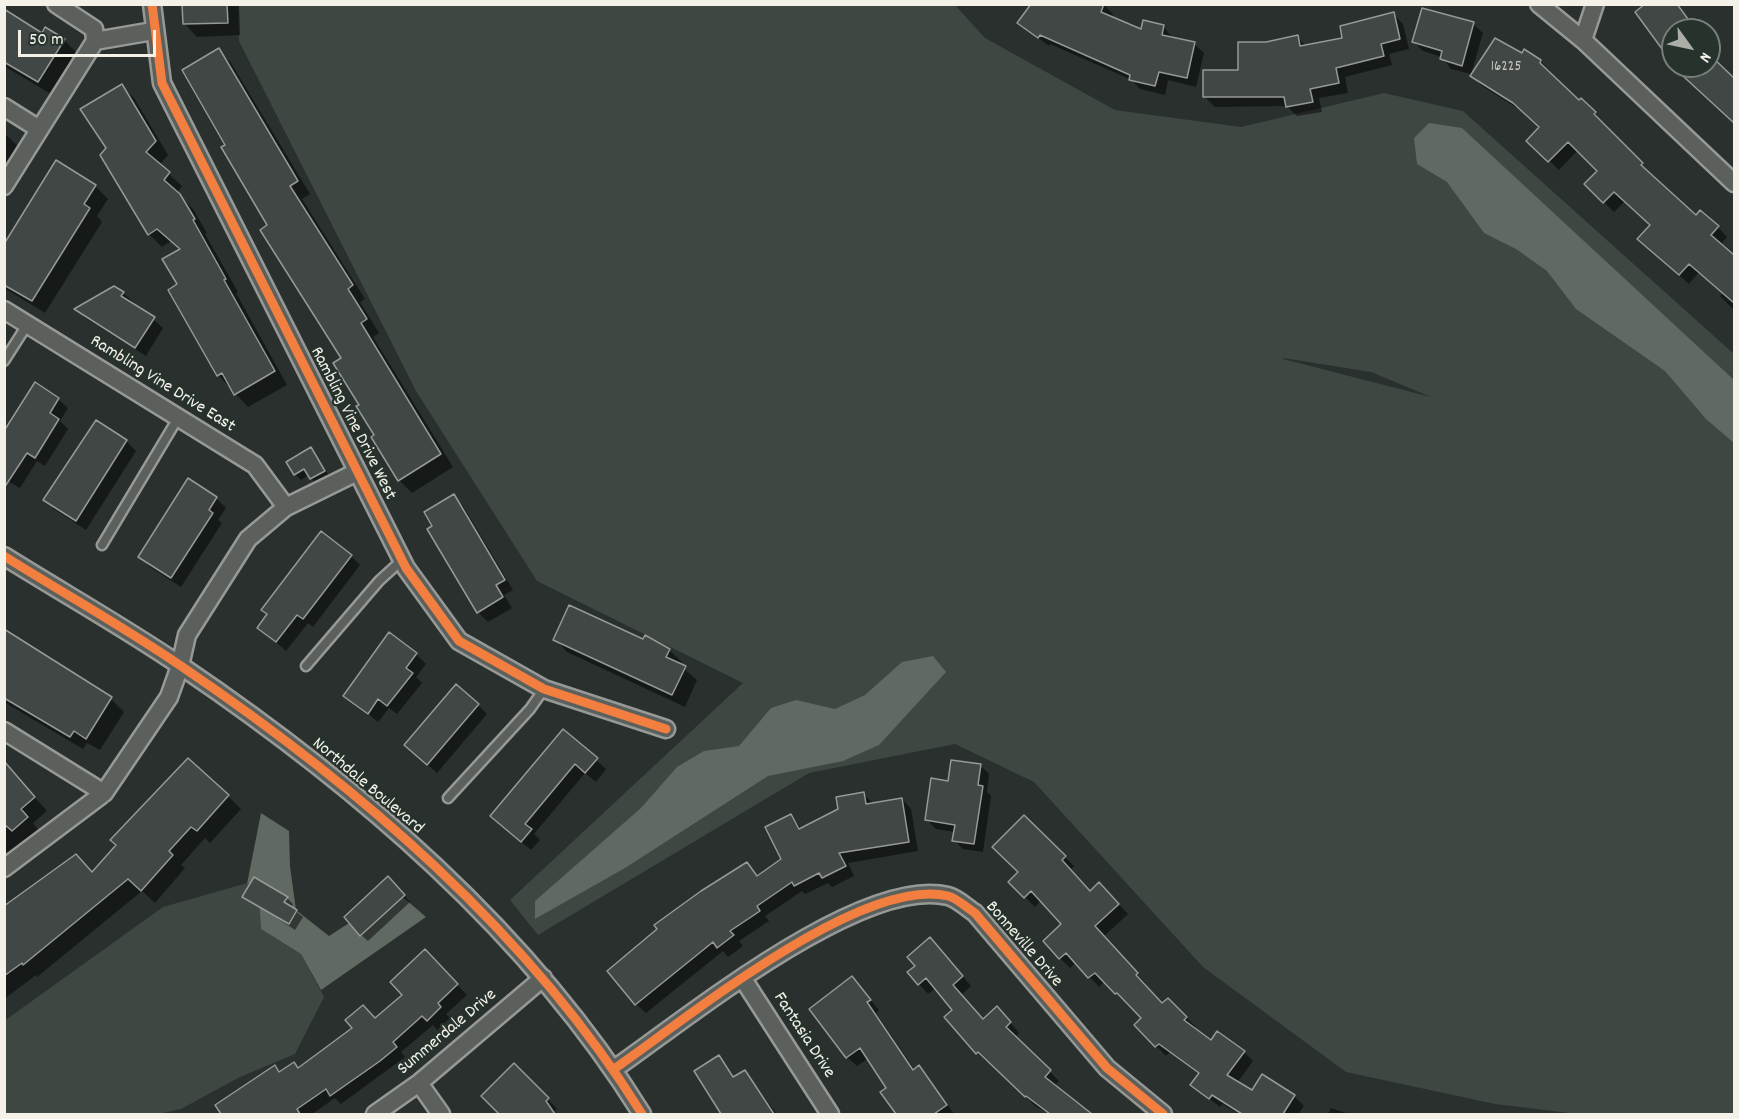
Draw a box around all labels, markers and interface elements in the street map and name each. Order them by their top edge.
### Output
scale bar [21,18,159,56]
north arrow [1661,18,1721,78]
text: 50 m [29,28,64,53]
text: N [1693,47,1717,67]
house number: 16225 [1491,59,1521,77]
street label: Rambling Vine Drive East [85,332,239,438]
street label: Rambling Vine Drive West [304,344,400,504]
street label: Northdale Boulevard [307,734,427,840]
street label: Bonneville Drive [980,897,1066,993]
street label: Summerdale Drive [394,985,502,1081]
street label: Fantasia Drive [767,989,839,1083]

